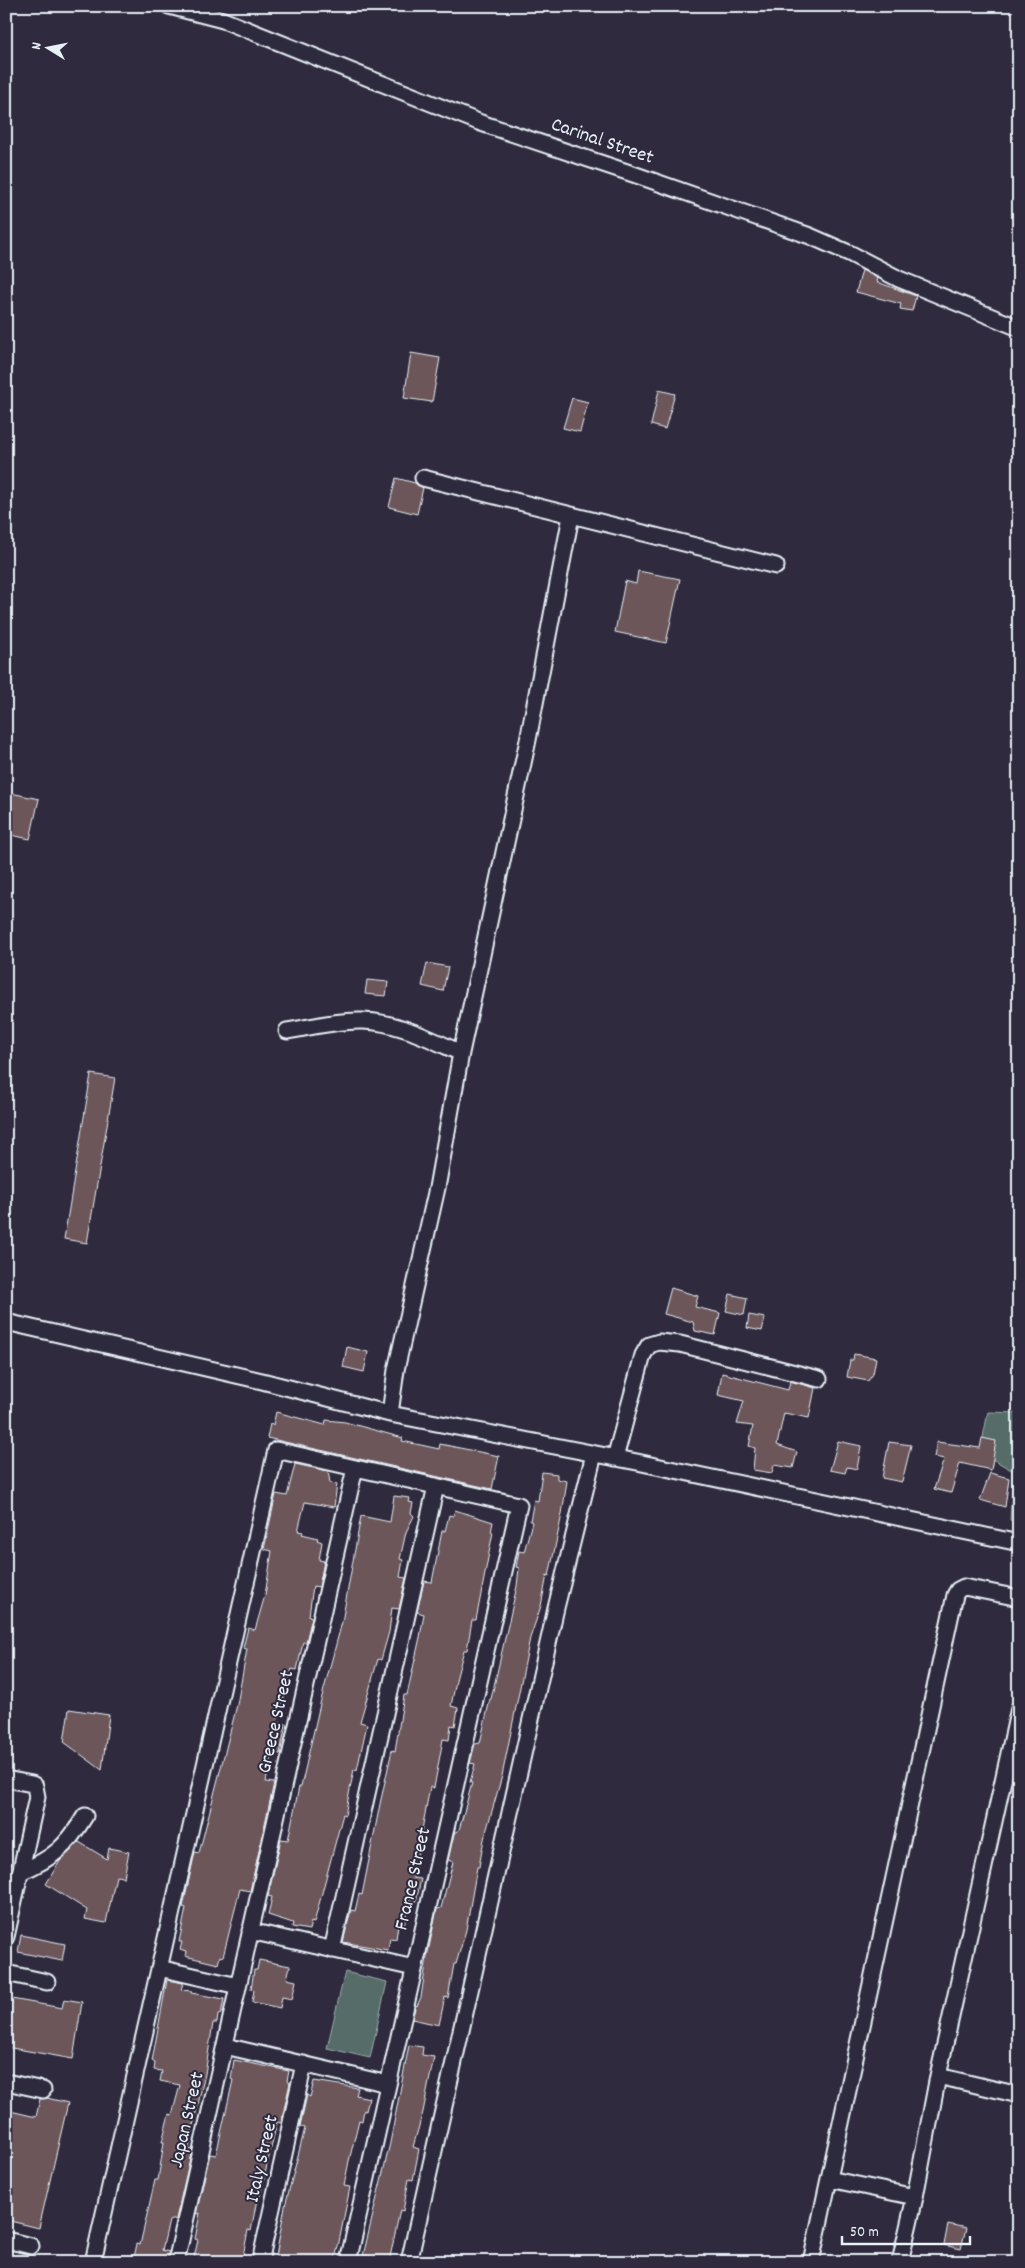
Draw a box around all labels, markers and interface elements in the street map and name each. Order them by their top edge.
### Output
north arrow [22,22,72,72]
text: N [27,41,48,51]
street label: Carinal Street [547,111,657,173]
street label: Greece Street [252,1668,302,1776]
street label: France Street [389,1825,439,1933]
street label: Japan Street [163,2069,213,2171]
street label: Italy Street [239,2112,287,2206]
scale bar [842,2213,970,2245]
text: 50 m [850,2222,879,2244]

